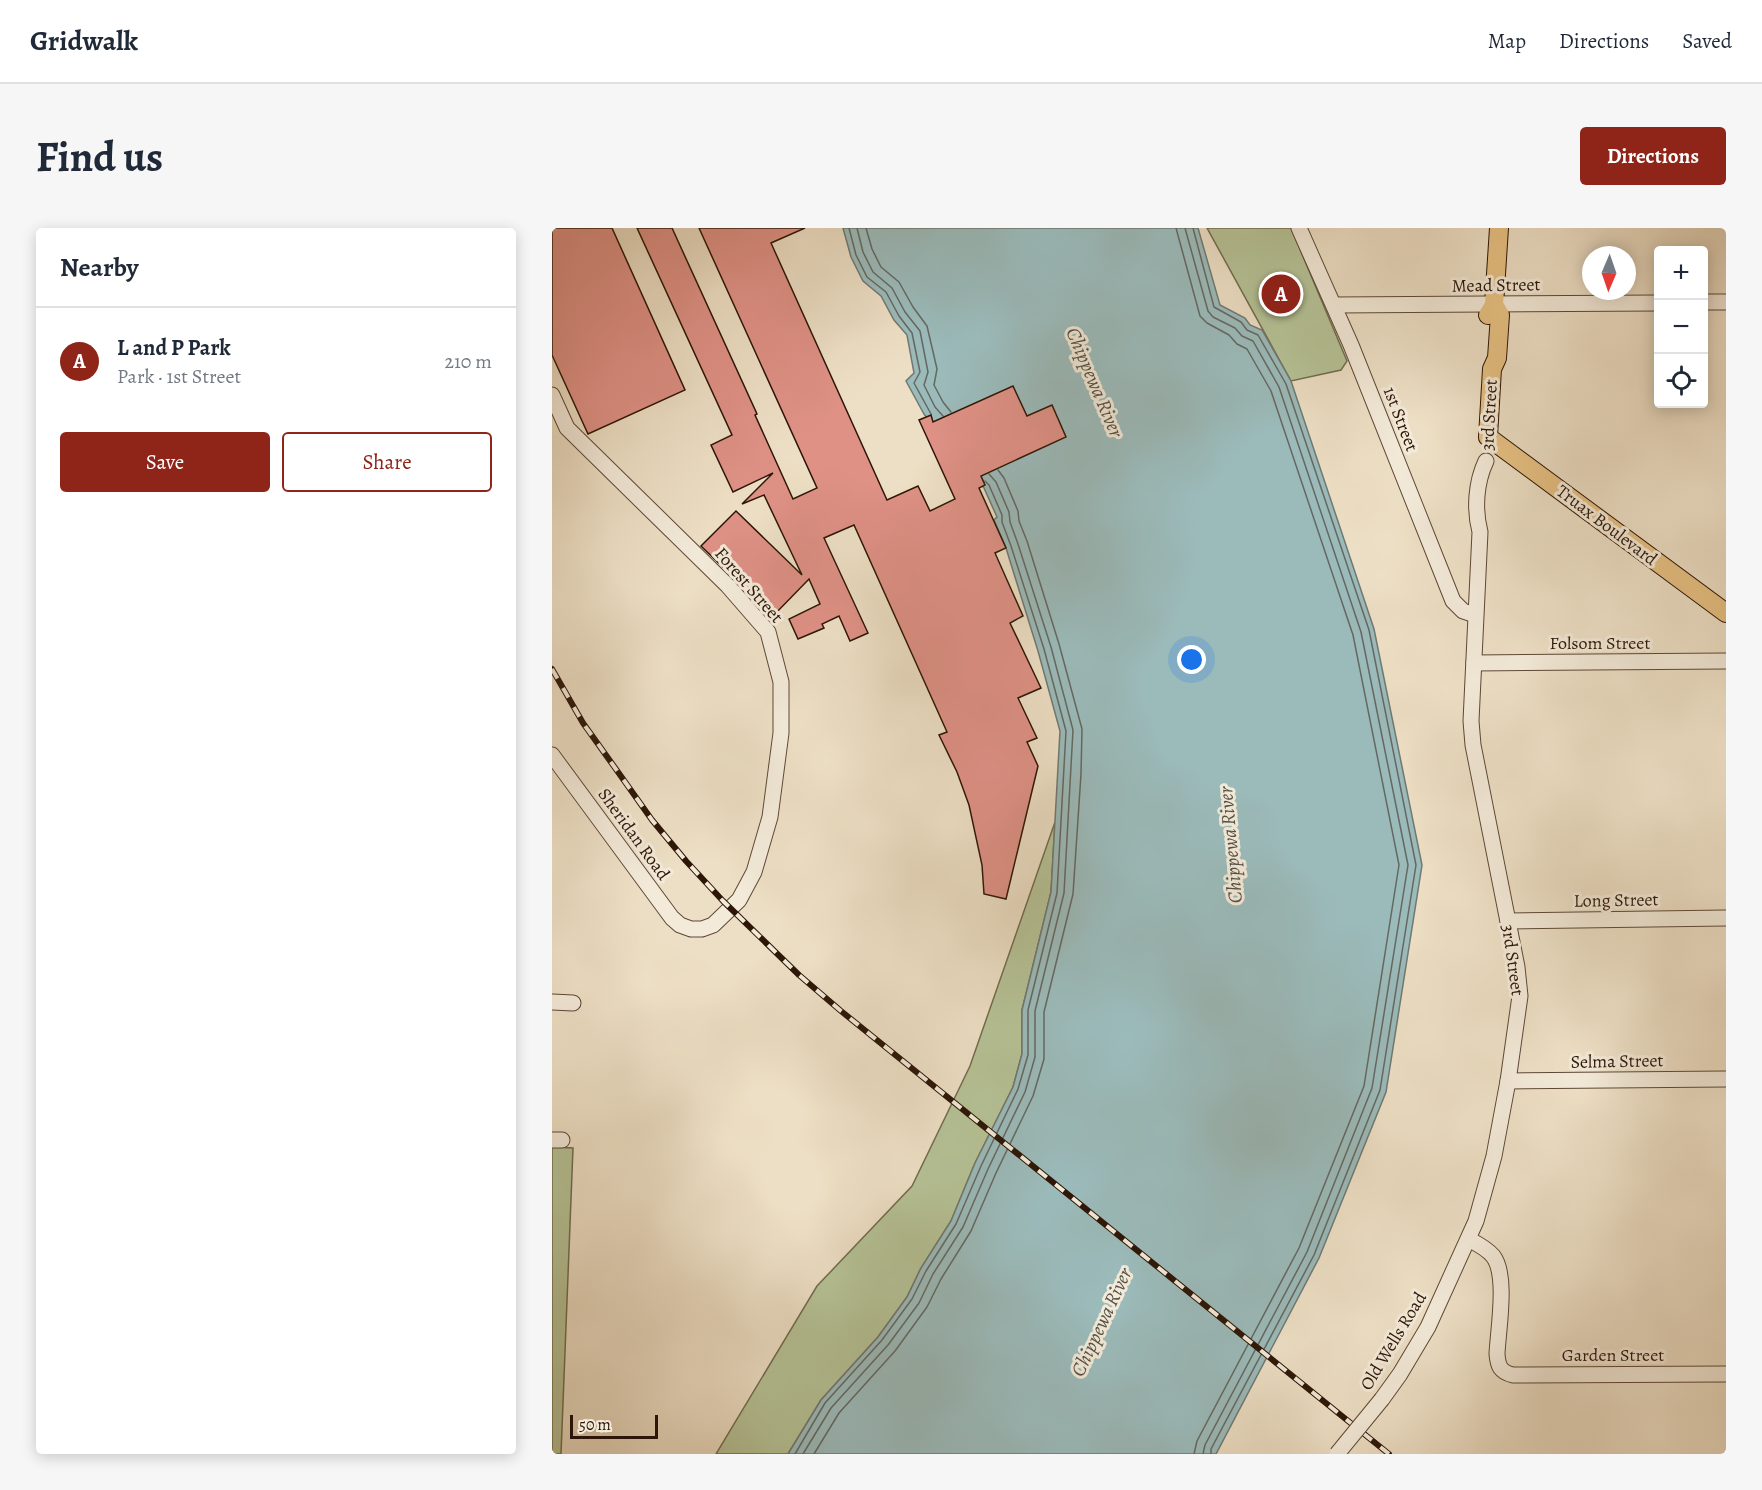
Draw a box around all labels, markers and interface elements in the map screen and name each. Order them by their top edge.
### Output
text: Gridwalk [30,22,138,60]
text: Map [1488,27,1526,55]
text: Directions [1559,27,1649,55]
text: Saved [1682,27,1732,55]
button: Directions [1580,127,1726,185]
text: Find us [36,128,163,185]
north arrow [1582,246,1636,300]
map controls [1654,246,1708,408]
button: + [1654,246,1708,300]
text: Nearby [60,250,139,285]
pin: A [1262,272,1300,316]
street label: Mead Street [1451,272,1541,298]
button: − [1654,300,1708,354]
water label: Chippewa River [1059,323,1130,442]
text: L and P Park [117,333,231,363]
text: A [73,348,86,375]
text: 210 m [444,348,492,375]
button: locate [1654,354,1708,408]
text: Park · 1st Street [117,363,241,390]
street label: 3rd Street [1475,379,1503,451]
street label: 1st Street [1378,383,1424,455]
button: Save [60,432,270,492]
button: Share [282,432,492,492]
street label: Truax Boulevard [1552,479,1663,571]
street label: Forest Street [709,542,789,628]
street label: Folsom Street [1550,631,1650,655]
your location [1177,645,1206,674]
street label: Sheridan Road [593,783,676,885]
water label: Chippewa River [1212,784,1249,904]
street label: Long Street [1573,887,1659,913]
street label: 3rd Street [1496,923,1530,997]
street label: Selma Street [1570,1048,1664,1074]
water label: Chippewa River [1064,1263,1139,1381]
street label: Old Wells Road [1354,1287,1432,1395]
street label: Garden Street [1562,1343,1664,1367]
scale bar [570,1412,658,1440]
text: 50 m [579,1414,611,1436]

